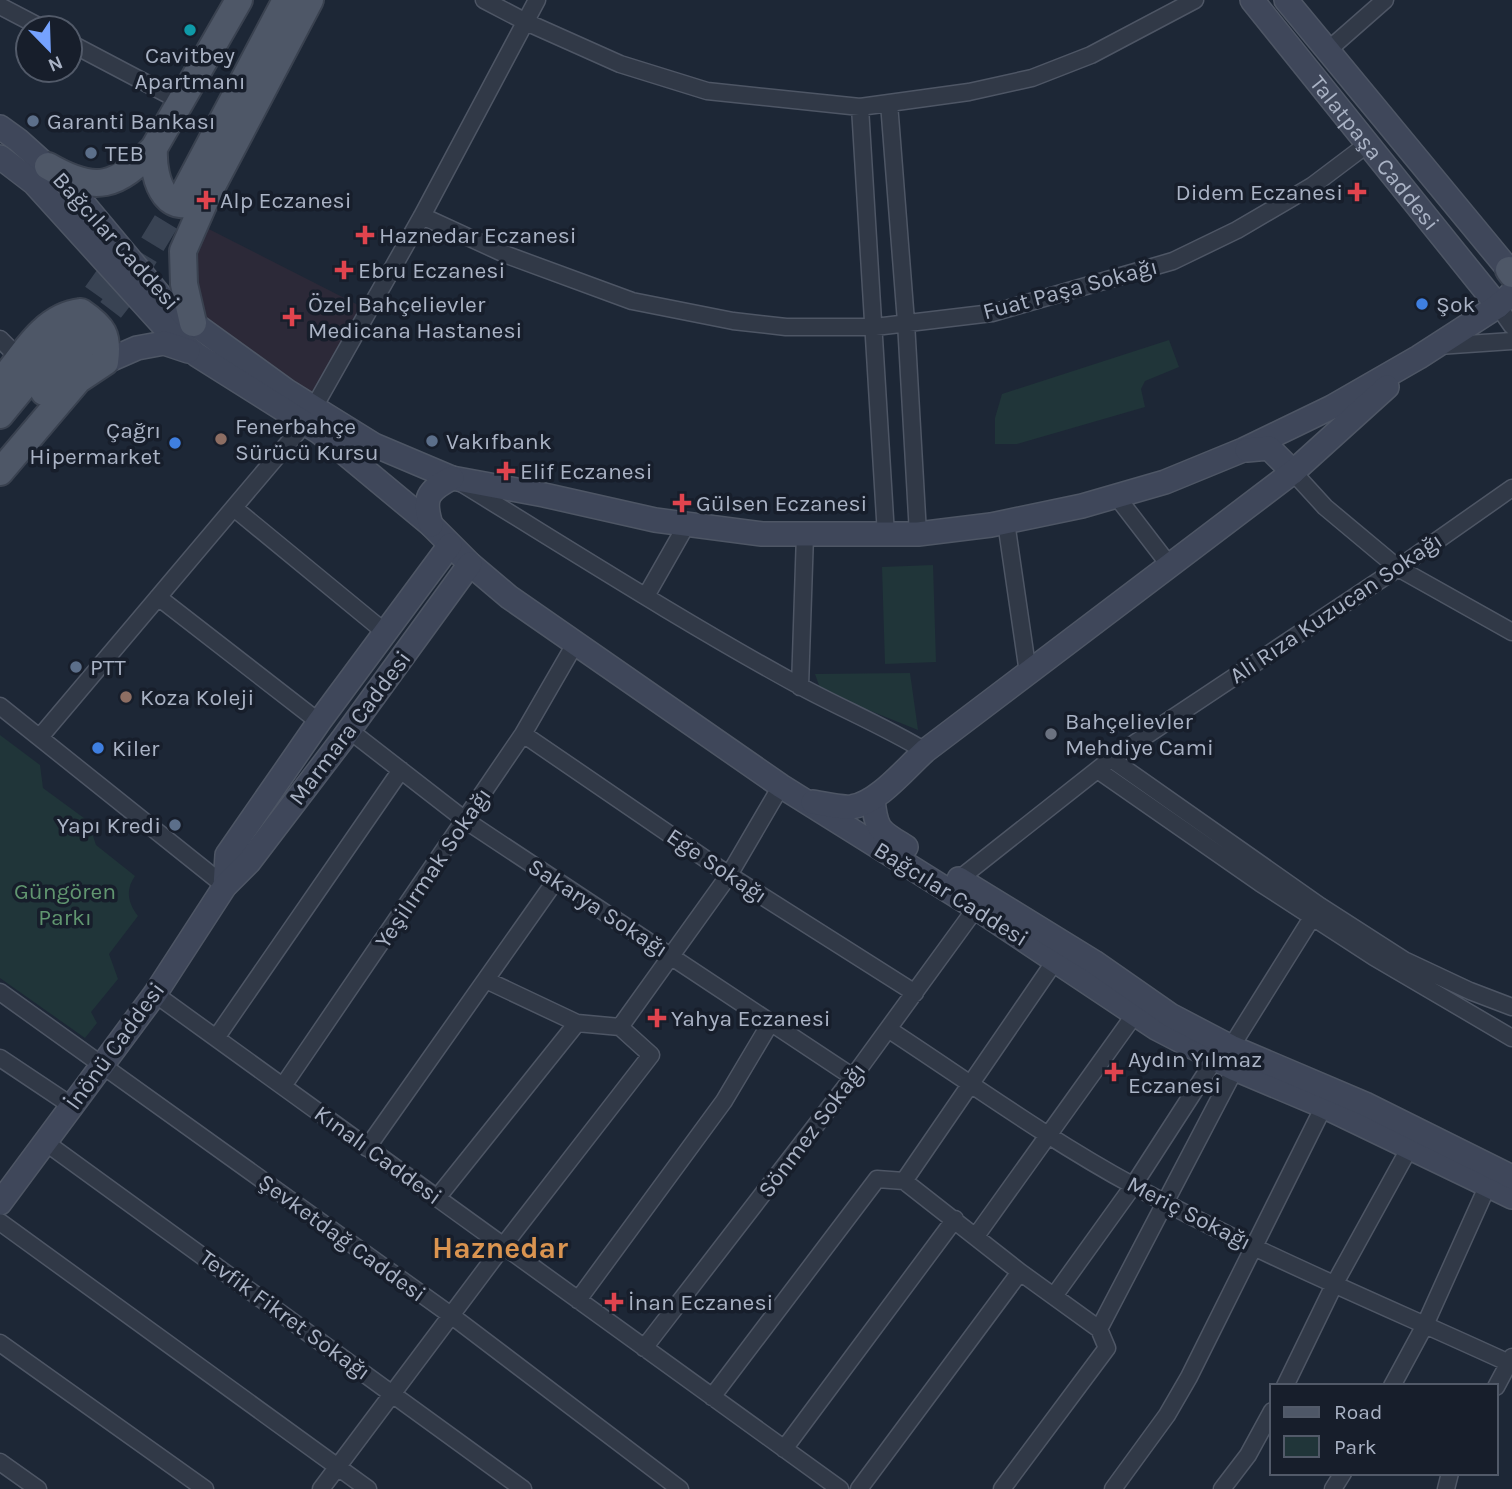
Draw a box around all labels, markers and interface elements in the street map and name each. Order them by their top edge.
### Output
north arrow [14,14,84,84]
marker: Cavitbey Apartmanı [182,22,198,38]
place label: Cavitbey Apartmanı [134,42,246,95]
text: N [45,51,66,77]
street label: Talatpaşa Caddesi [1304,70,1445,236]
place label: Garanti Bankası [47,108,216,135]
marker: Garanti Bankası [25,113,41,129]
place label: TEB [105,140,144,167]
marker: TEB [83,145,99,161]
street label: Bağcılar Caddesi [47,166,185,316]
place label: Didem Eczanesi [1176,179,1343,206]
marker: Didem Eczanesi [1349,184,1365,200]
place label: Alp Eczanesi [220,187,352,214]
marker: Alp Eczanesi [198,192,214,208]
place label: Haznedar Eczanesi [379,222,577,249]
marker: Haznedar Eczanesi [357,227,373,243]
street label: Fuat Paşa Sokağı [980,253,1160,325]
place label: Ebru Eczanesi [358,257,505,284]
marker: Ebru Eczanesi [336,262,352,278]
place label: Özel Bahçelievler Medicana Hastanesi [308,291,522,344]
place label: Şok [1436,291,1475,318]
marker: Şok [1414,296,1430,312]
marker: Özel Bahçelievler Medicana Hastanesi [282,307,302,327]
place label: Fenerbahçe Sürücü Kursu [235,413,379,466]
place label: Çağrı Hipermarket [29,417,161,470]
place label: Vakıfbank [446,428,552,455]
marker: Fenerbahçe Sürücü Kursu [213,431,229,447]
marker: Vakıfbank [424,433,440,449]
marker: Çağrı Hipermarket [167,435,183,451]
place label: Elif Eczanesi [520,458,653,485]
marker: Elif Eczanesi [498,463,514,479]
place label: Gülsen Eczanesi [696,490,867,517]
marker: Gülsen Eczanesi [674,495,690,511]
street label: Ali Rıza Kuzucan Sokağı [1225,527,1447,689]
street label: Marmara Caddesi [283,646,417,810]
place label: PTT [90,654,126,681]
marker: PTT [68,659,84,675]
place label: Koza Koleji [140,684,254,711]
marker: Koza Koleji [118,689,134,705]
place label: Bahçelievler Mehdiye Cami [1065,708,1214,761]
marker: Bahçelievler Mehdiye Cami [1043,726,1059,742]
place label: Kiler [112,735,160,762]
marker: Kiler [90,740,106,756]
street label: Yeşilırmak Sokağı [369,783,497,953]
place label: Yapı Kredi [57,812,161,839]
marker: Yapı Kredi [167,817,183,833]
street label: Ege Sokağı [662,823,772,909]
street label: Bağcılar Caddesi [869,836,1033,952]
street label: Sakarya Sokağı [523,853,673,963]
park label: Güngören Parkı [14,878,116,931]
street label: İnönü Caddesi [60,977,170,1115]
place label: Yahya Eczanesi [671,1005,831,1032]
marker: Yahya Eczanesi [649,1010,665,1026]
place label: Aydın Yılmaz Eczanesi [1128,1046,1262,1099]
street label: Sönmez Sokağı [752,1057,872,1203]
marker: Aydın Yılmaz Eczanesi [1106,1064,1122,1080]
street label: Kınalı Caddesi [309,1100,447,1210]
street label: Şevketdağ Caddesi [253,1168,431,1308]
street label: Meriç Sokağı [1122,1170,1256,1256]
district label: Haznedar [432,1230,568,1266]
street label: Tevfik Fikret Sokağı [194,1244,376,1386]
place label: İnan Eczanesi [628,1289,773,1316]
marker: İnan Eczanesi [606,1294,622,1310]
legend [1270,1384,1498,1475]
text: Road [1334,1400,1382,1424]
text: Park [1334,1435,1377,1459]

